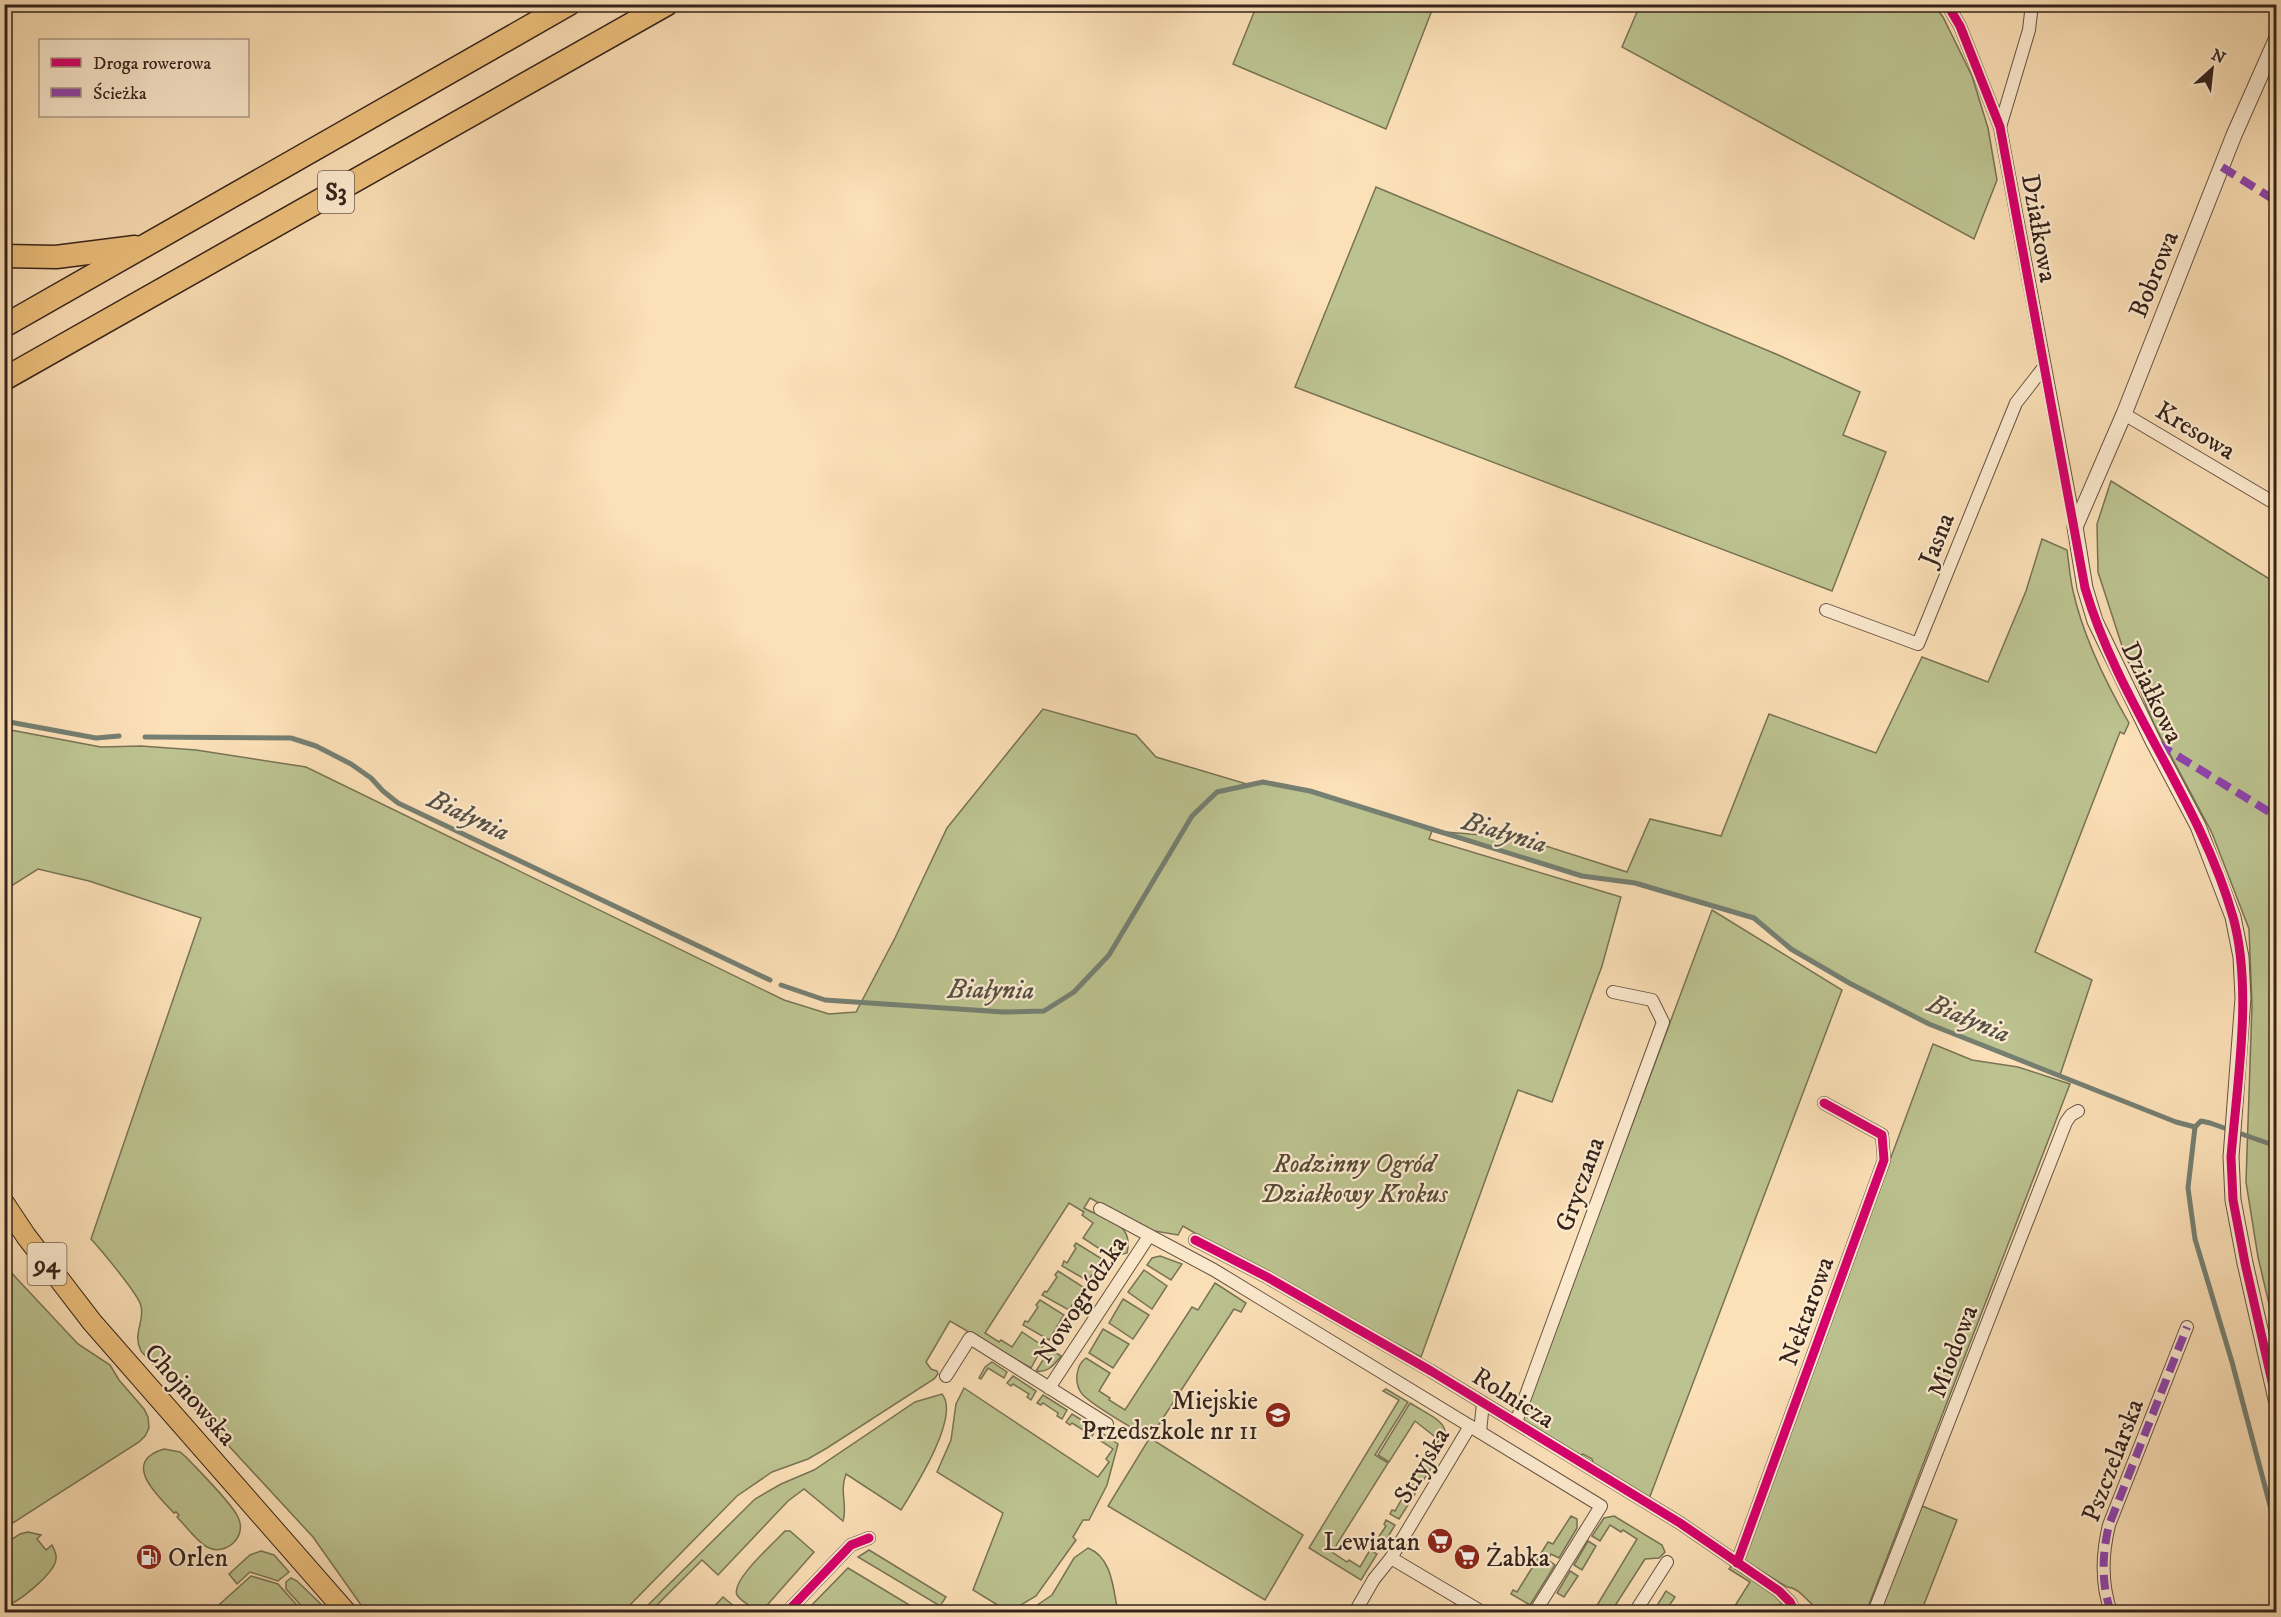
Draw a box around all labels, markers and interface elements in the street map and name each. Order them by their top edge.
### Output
legend [39,39,249,117]
north arrow [2182,39,2242,99]
text: N [2208,45,2229,68]
text: Droga rowerowa [93,53,211,75]
text: Ścieżka [93,82,147,105]
road number: S3 [318,171,354,213]
street label: Działkowa [2013,172,2064,285]
street label: Bobrowa [2122,226,2187,323]
street label: Kresowa [2149,395,2241,468]
street label: Jasna [1911,508,1963,573]
street label: Działkowa [2113,636,2190,749]
water label: Białynia [421,782,515,850]
water label: Białynia [1457,804,1551,862]
water label: Białynia [946,972,1035,1008]
water label: Białynia [1921,986,2015,1051]
street label: Gryczana [1548,1133,1613,1236]
park label: Rodzinny Ogród Działkowy Krokus [1260,1148,1449,1211]
street label: Nowogródzka [1028,1230,1135,1370]
road number: 94 [28,1243,66,1285]
street label: Nektarowa [1772,1252,1842,1371]
street label: Miodowa [1921,1301,1986,1402]
street label: Chojnowska [136,1337,243,1453]
street label: Rolnicza [1466,1360,1561,1436]
place label: Miejskie Przedszkole nr 11 [1081,1385,1258,1448]
street label: Pszczelarska [2075,1394,2152,1527]
school or university icon: Miejskie Przedszkole nr 11 [1263,1400,1293,1430]
street label: Stryjska [1387,1422,1458,1510]
place label: Lewiatan [1323,1526,1420,1559]
supermarket icon: Lewiatan [1425,1526,1455,1556]
fuel station icon: Orlen [134,1542,164,1572]
place label: Orlen [168,1542,228,1575]
supermarket icon: Żabka [1452,1542,1482,1572]
place label: Żabka [1486,1542,1550,1575]

